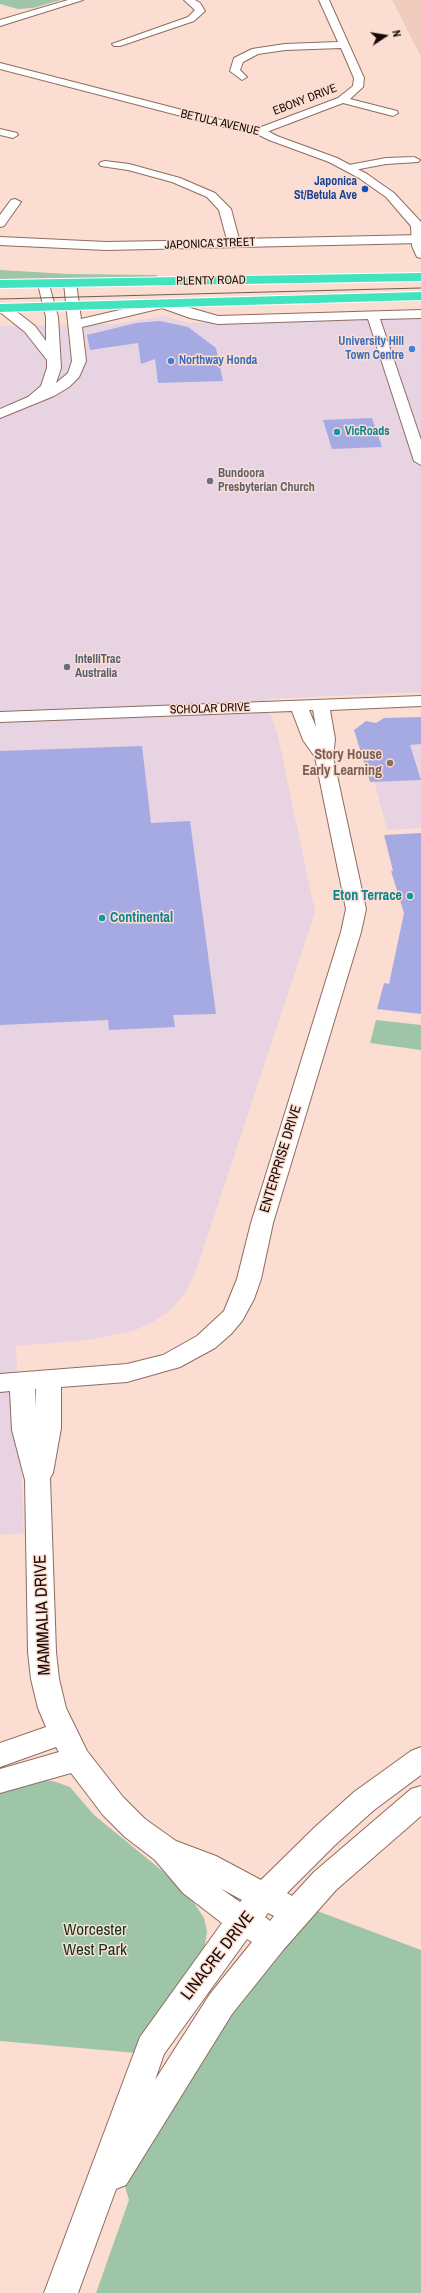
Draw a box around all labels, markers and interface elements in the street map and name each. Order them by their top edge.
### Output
north arrow [365,16,405,56]
text: N [389,29,404,38]
street label: EBONY DRIVE [271,81,339,119]
street label: BETULA AVENUE [179,107,261,139]
place label: Japonica St/Betula Ave [294,175,357,203]
marker: Japonica St/Betula Ave [360,184,370,194]
street label: JAPONICA STREET [164,235,256,253]
street label: PLENTY ROAD [176,273,246,289]
place label: University Hill Town Centre [338,335,404,363]
marker: University Hill Town Centre [407,344,417,354]
place label: Northway Honda [179,354,257,368]
marker: Northway Honda [166,356,176,366]
place label: VicRoads [345,425,390,439]
marker: VicRoads [332,427,342,437]
place label: Bundoora Presbyterian Church [218,467,315,495]
marker: Bundoora Presbyterian Church [205,476,215,486]
place label: IntelliTrac Australia [75,653,121,681]
marker: IntelliTrac Australia [62,662,72,672]
street label: SCHOLAR DRIVE [170,700,250,718]
place label: Story House Early Learning [302,747,382,780]
marker: Story House Early Learning [385,758,395,768]
place label: Eton Terrace [333,888,402,904]
marker: Eton Terrace [405,891,415,901]
place label: Continental [110,910,173,926]
marker: Continental [97,913,107,923]
street label: ENTERPRISE DRIVE [257,1103,305,1215]
street label: MAMMALIA DRIVE [31,1554,55,1676]
street label: LINACRE DRIVE [177,1908,259,2004]
park label: Worcester West Park [63,1920,127,1960]

